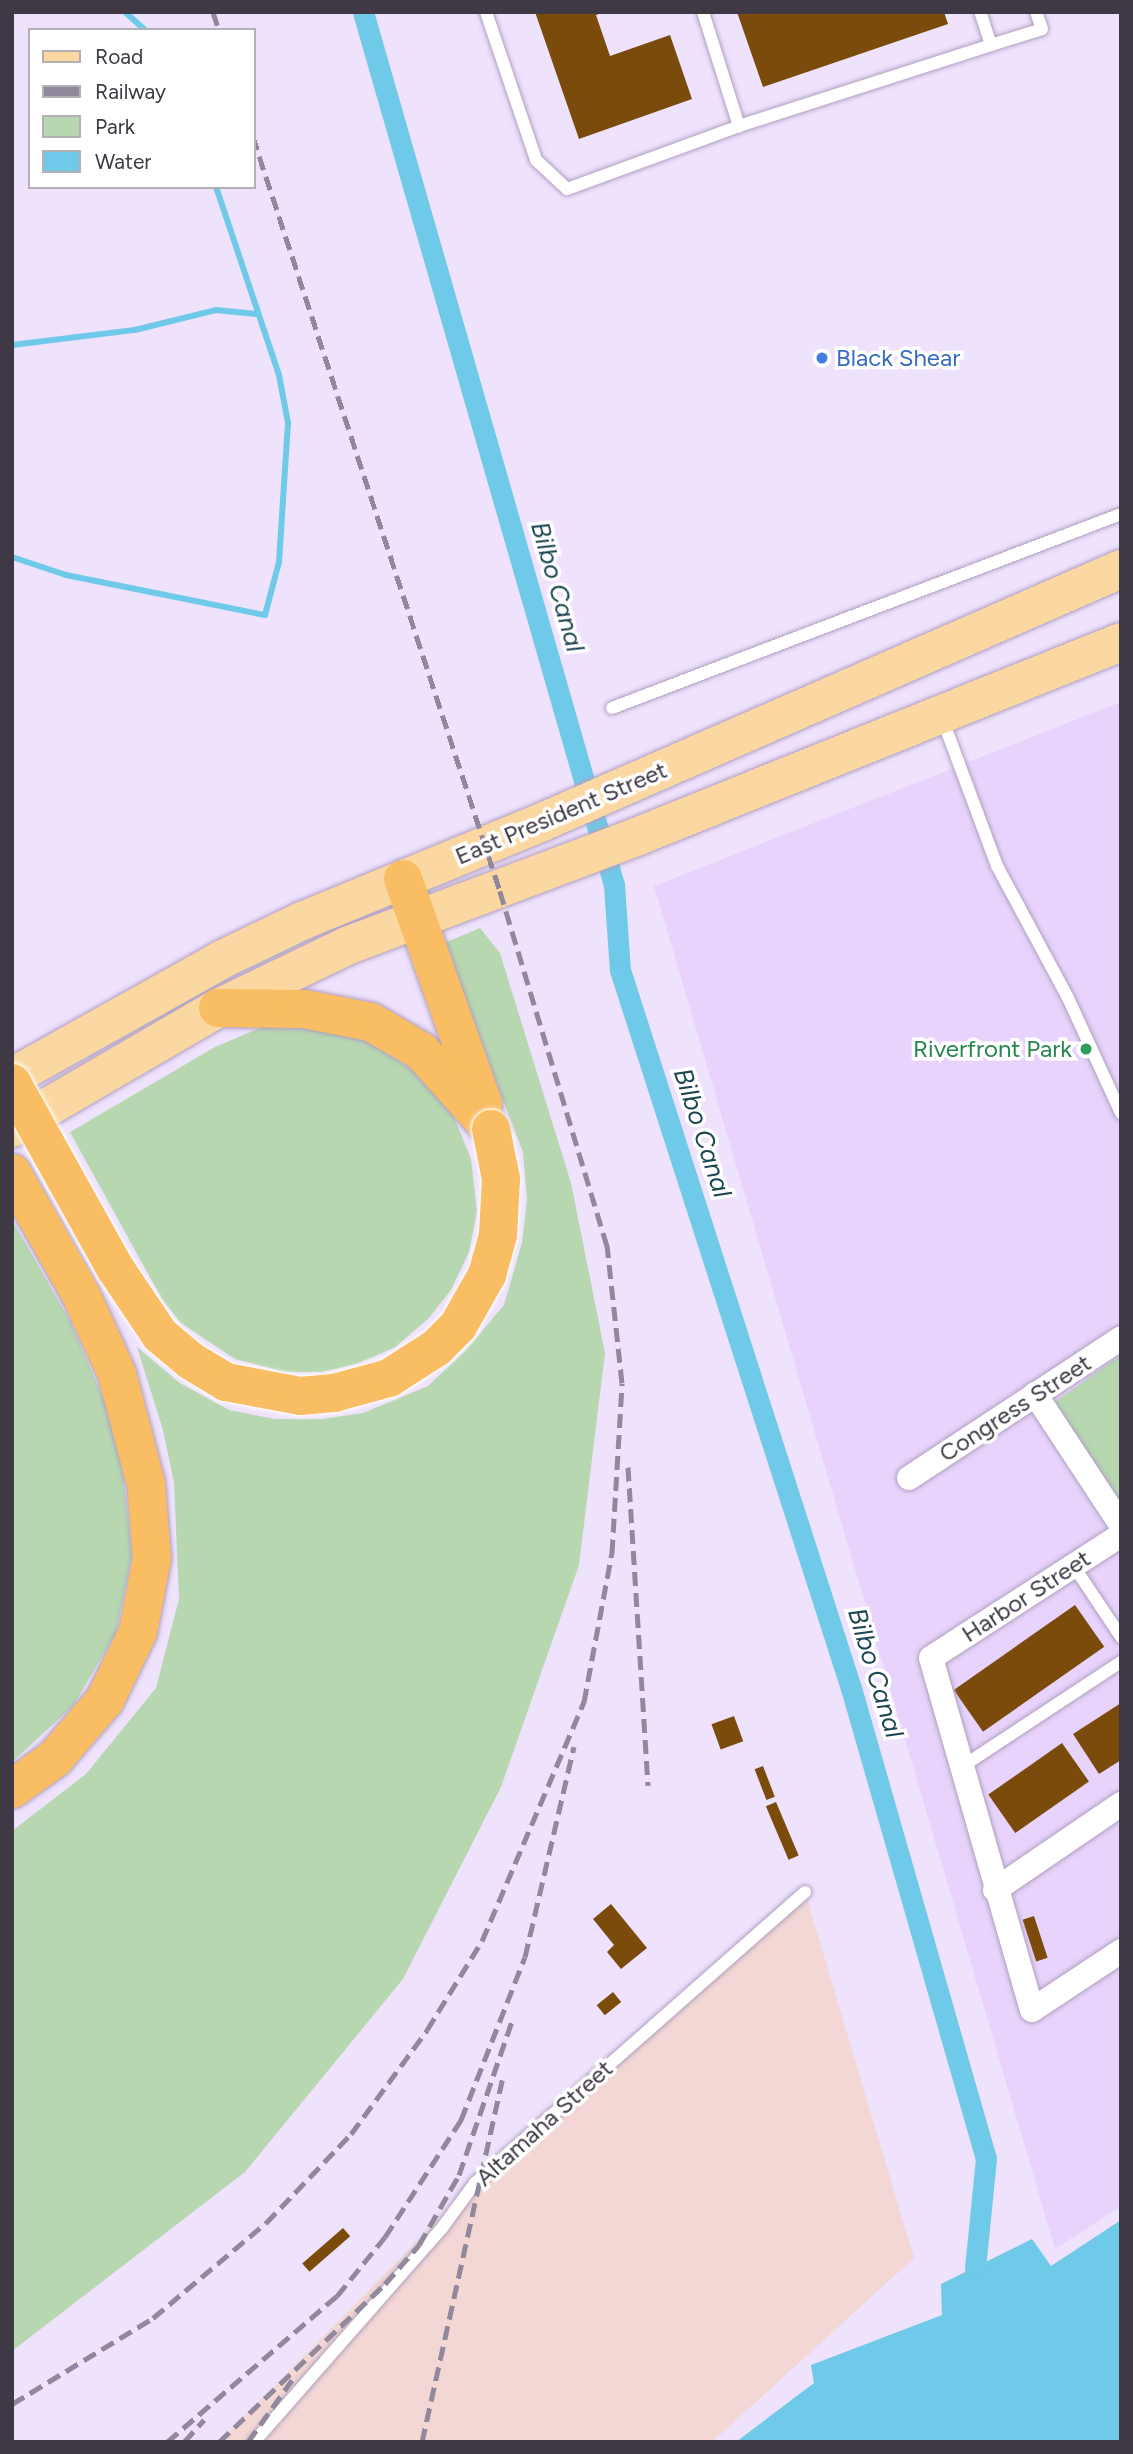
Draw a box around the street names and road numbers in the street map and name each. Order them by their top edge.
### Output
street label: East President Street [451,755,671,871]
street label: Congress Street [934,1348,1096,1468]
street label: Harbor Street [956,1544,1096,1648]
street label: Altamaha Street [470,2054,618,2192]

